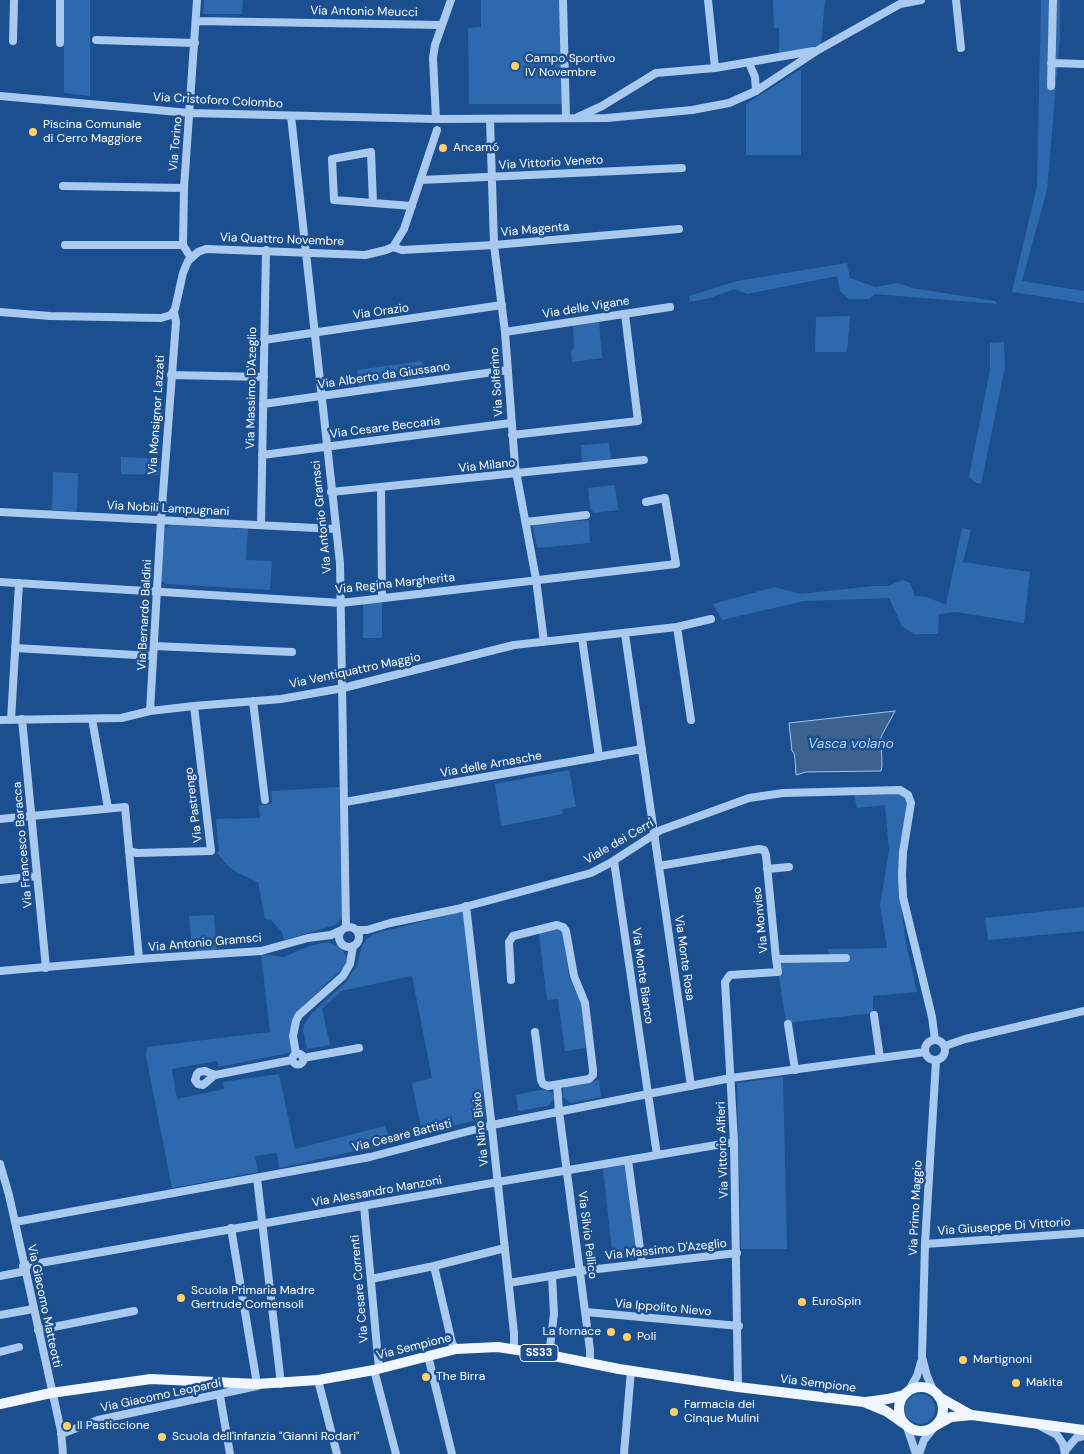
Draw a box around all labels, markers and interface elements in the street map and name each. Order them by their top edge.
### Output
street label: Via Antonio Meucci [310,4,418,20]
place label: Campo Sportivo IV Novembre [525,52,615,80]
marker: Campo Sportivo IV Novembre [509,60,521,72]
street label: Via Cristoforo Colombo [153,90,283,112]
street label: Via Torino [166,116,186,172]
place label: Piscina Comunale di Cerro Maggiore [43,118,142,146]
marker: Piscina Comunale di Cerro Maggiore [27,126,39,138]
place label: Ancamó [453,141,499,155]
marker: Ancamó [437,142,449,154]
street label: Via Vittorio Veneto [498,153,604,173]
street label: Via Magenta [500,220,570,240]
street label: Via Quattro Novembre [220,231,344,249]
street label: Via delle Vigane [541,294,631,322]
street label: Via Orazio [352,301,410,323]
street label: Via Massimo D'Azeglio [244,327,260,449]
street label: Via Solferino [487,347,507,417]
street label: Via Monsignor Lazzati [146,355,168,475]
street label: Via Alberto da Giussano [317,360,451,392]
street label: Via Cesare Beccaria [329,414,441,442]
street label: Via Milano [458,456,516,476]
street label: Via Antonio Gramsci [309,460,335,574]
street label: Via Nobili Lampugnani [106,499,230,519]
street label: Via Bernardo Baldini [135,559,155,671]
street label: Via Regina Margherita [334,571,456,597]
street label: Via Ventiquattro Maggio [288,650,422,692]
water label: Vasca volano [808,736,894,752]
street label: Via delle Arnasche [439,749,543,781]
street label: Via Pastrengo [182,767,206,843]
street label: Via Francesco Baracca [10,781,36,909]
street label: Viale dei Cerri [582,816,656,868]
street label: Via Monviso [750,886,772,954]
street label: Via Monte Rosa [671,915,697,1001]
street label: Via Monte Bianco [628,927,656,1025]
street label: Via Antonio Gramsci [148,931,262,955]
street label: Via Nino Bixio [470,1091,492,1167]
street label: Via Vittorio Alfieri [714,1101,732,1199]
street label: Via Cesare Battisti [351,1117,453,1155]
street label: Via Primo Maggio [906,1160,926,1256]
street label: Via Alessandro Manzoni [311,1173,443,1211]
street label: Via Silvio Pellico [574,1190,600,1280]
street label: Via Giuseppe Di Vittorio [937,1215,1071,1239]
street label: Via Cesare Correnti [348,1234,372,1344]
street label: Via Massimo D'Azeglio [604,1236,728,1264]
street label: Via Giacomo Matteotti [24,1243,64,1369]
place label: Scuola Primaria Madre Gertrude Comensoli [191,1284,315,1312]
marker: Scuola Primaria Madre Gertrude Comensoli [175,1292,187,1304]
place label: EuroSpin [812,1295,861,1309]
marker: EuroSpin [796,1296,808,1308]
street label: Via Ippolito Nievo [614,1297,712,1319]
place label: La fornace [542,1325,601,1339]
marker: La fornace [605,1326,617,1338]
place label: Poli [637,1330,656,1344]
street label: Via Sempione [375,1331,453,1363]
marker: Poli [621,1331,633,1343]
road number: SS33 [520,1345,558,1362]
place label: Martignoni [973,1353,1032,1367]
marker: Martignoni [957,1354,969,1366]
place label: The Birra [436,1370,485,1384]
marker: The Birra [420,1371,432,1383]
street label: Via Sempione [779,1372,857,1396]
street label: Via Giacomo Leopardi [99,1376,223,1416]
place label: Makita [1026,1376,1063,1390]
marker: Makita [1010,1377,1022,1389]
place label: Farmacia dei Cinque Mulini [684,1398,759,1426]
marker: Farmacia dei Cinque Mulini [668,1406,680,1418]
place label: Il Pasticcione [77,1419,150,1433]
marker: Il Pasticcione [61,1420,73,1432]
place label: Scuola dell'infanzia "Gianni Rodari" [172,1430,360,1444]
marker: Scuola dell'infanzia "Gianni Rodari" [156,1431,168,1443]

